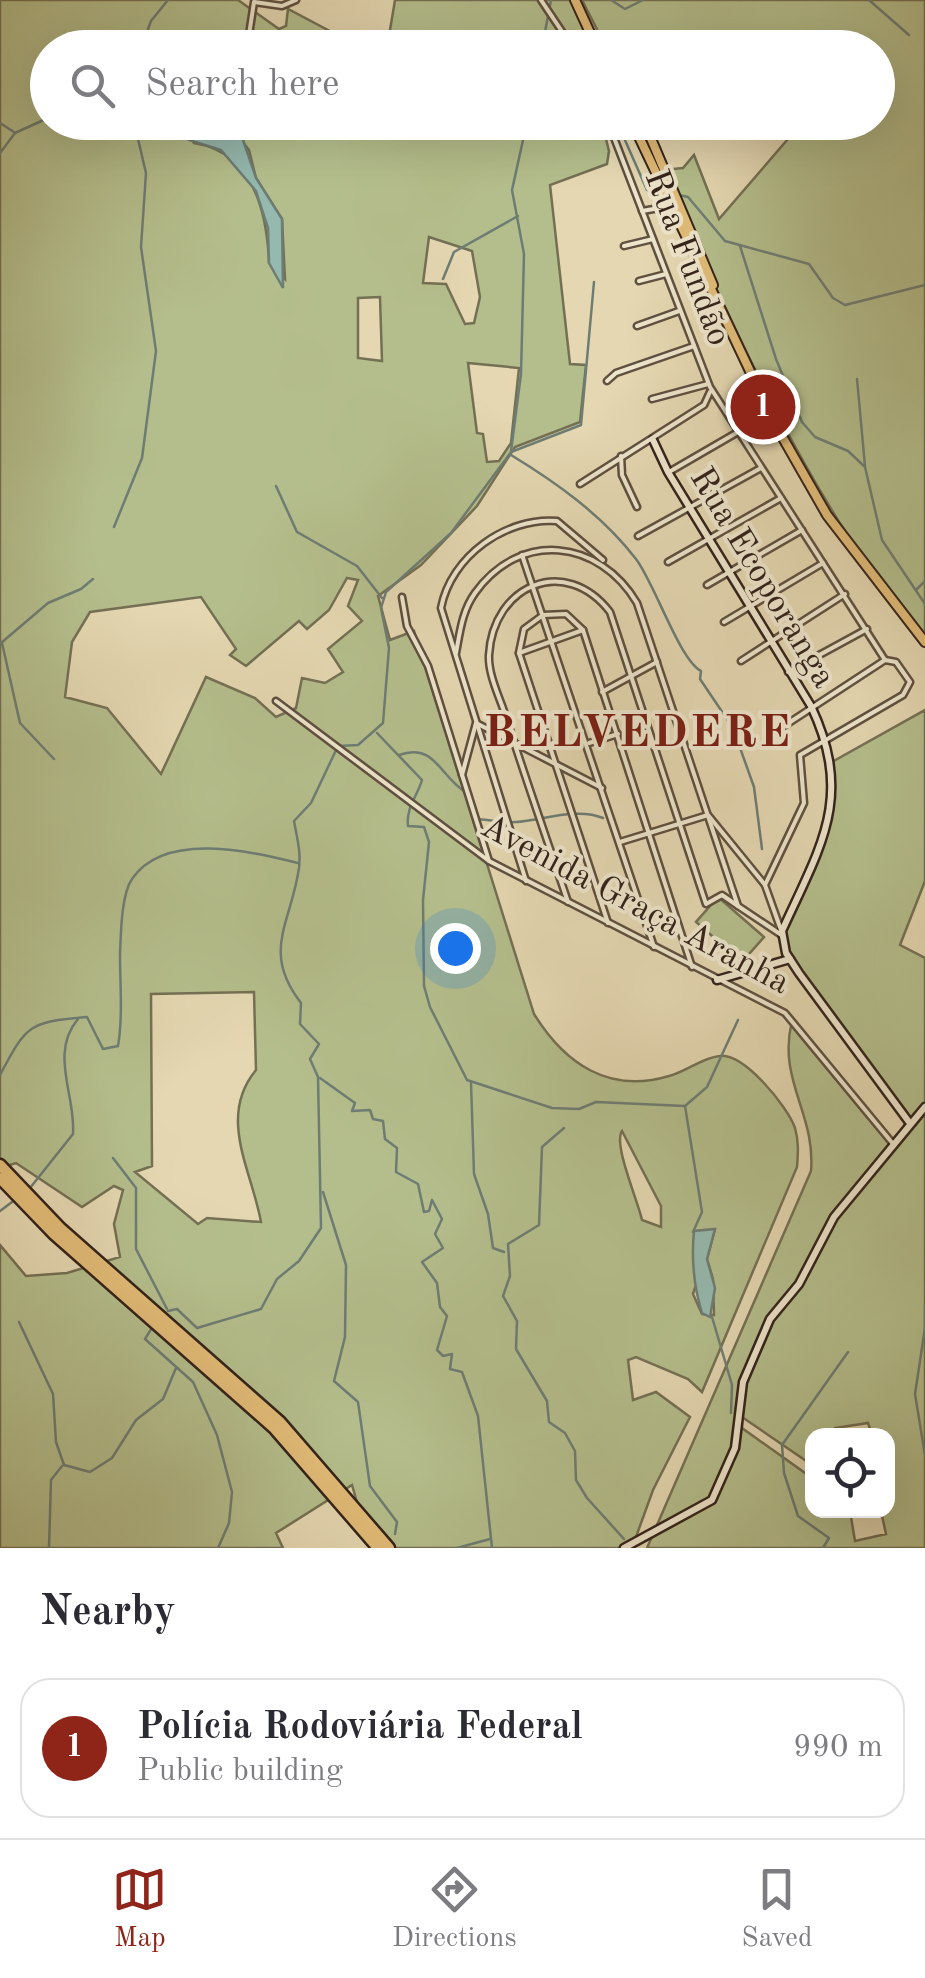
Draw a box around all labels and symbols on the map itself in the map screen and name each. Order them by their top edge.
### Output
street label: Rua Fundão [638,165,736,351]
pin: 1 [730,370,796,444]
street label: Rua Ecoporanga [683,462,841,694]
district label: BELVEDERE [483,712,793,757]
street label: Avenida Graça Aranha [475,809,795,1001]
your location [430,923,481,974]

